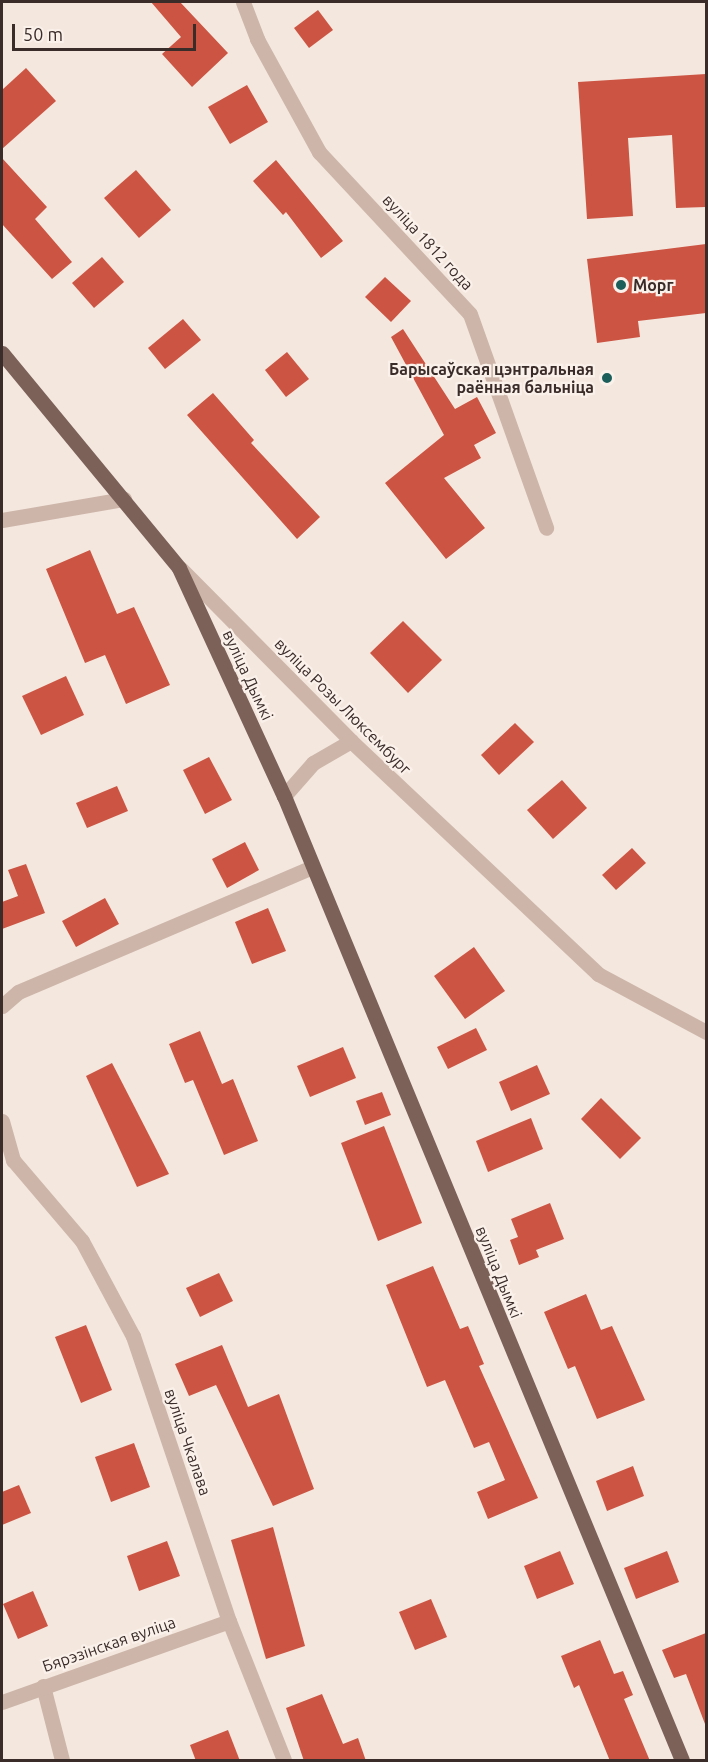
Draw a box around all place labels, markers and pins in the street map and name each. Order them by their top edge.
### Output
place label: Морг [633,275,674,295]
marker: Морг [614,278,628,292]
place label: Барысаўская цэнтральная раённая бальніца [389,359,594,397]
marker: Барысаўская цэнтральная раённая бальніца [598,369,616,387]

